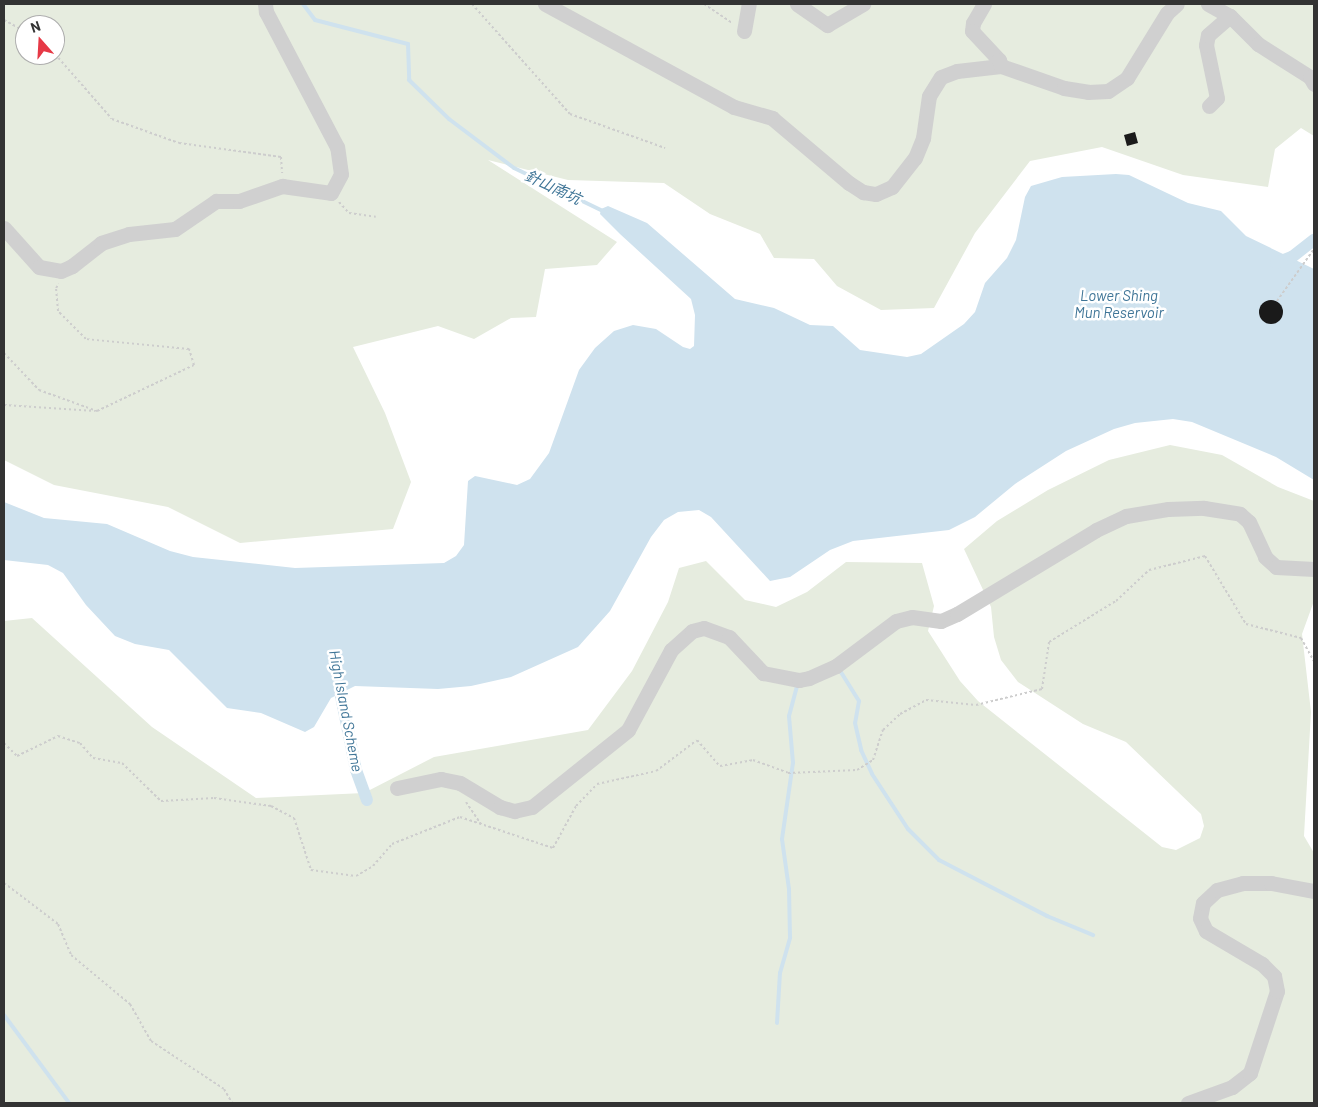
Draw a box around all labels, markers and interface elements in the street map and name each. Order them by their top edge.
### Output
north arrow [15,15,65,65]
text: N [28,17,42,36]
water label: 針山南坑 [522,166,584,208]
water label: Lower Shing Mun Reservoir [1074,286,1164,321]
water label: High Island Scheme [325,649,367,773]

